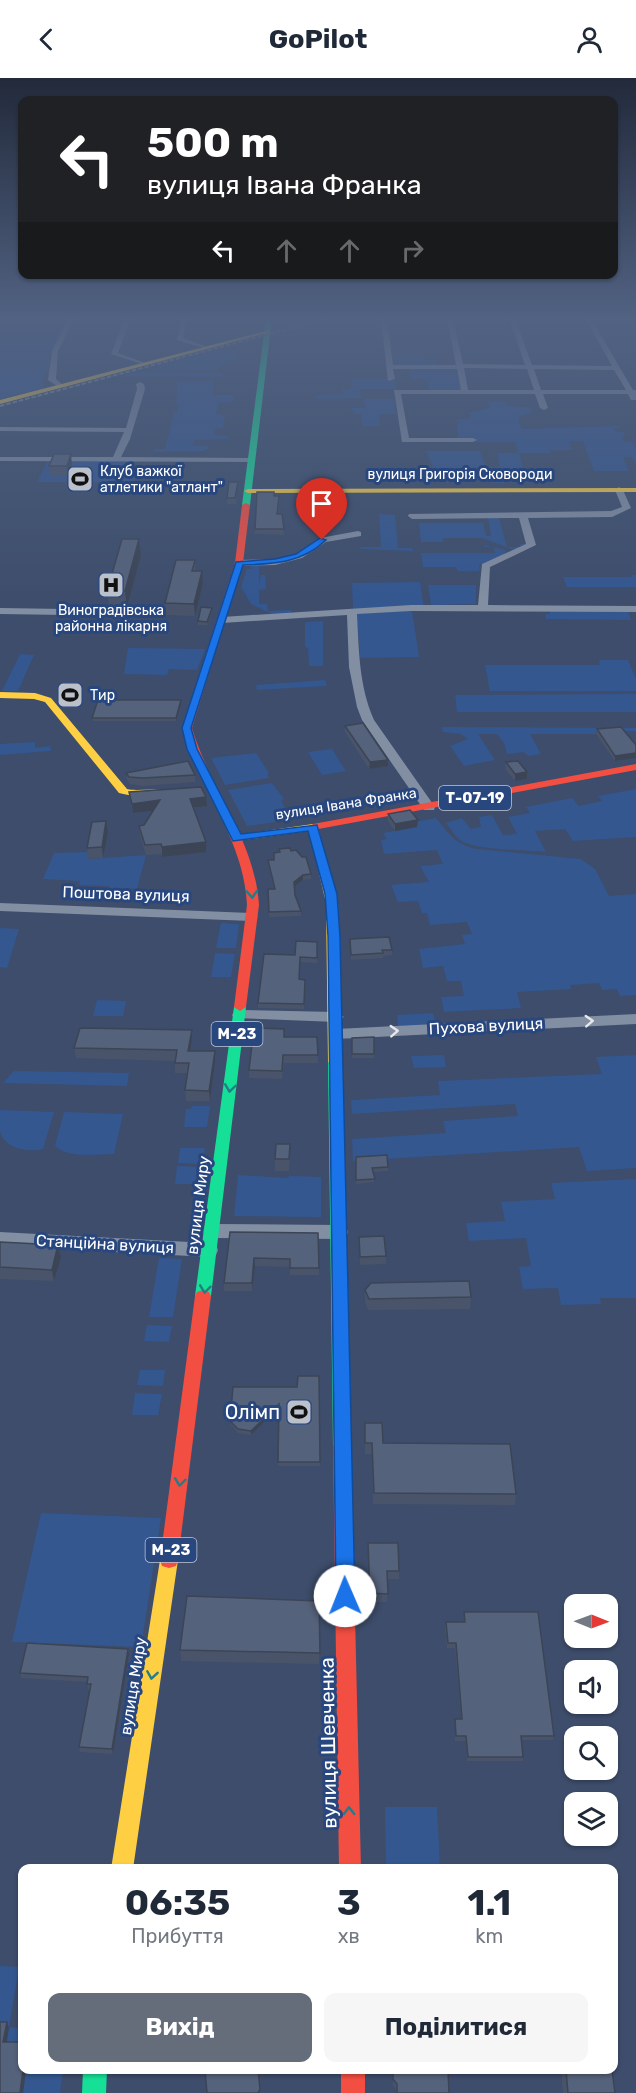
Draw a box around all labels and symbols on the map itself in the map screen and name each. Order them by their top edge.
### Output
place label: Клуб важкої атлетики "атлант" [100,463,223,496]
sports icon: Клуб важкої атлетики "атлант" [65,464,95,494]
street label: вулиця Григорія Сковороди [368,466,552,483]
pin [296,478,347,540]
hospital icon: Виноградівська районна лікарня [96,570,126,600]
place label: Виноградівська районна лікарня [55,602,167,635]
sports icon: Тир [55,680,85,710]
place label: Тир [90,687,115,704]
street label: вулиця Івана Франка [274,784,418,824]
road number: Т-07-19 [439,786,511,810]
street label: Поштова вулиця [62,882,190,906]
one-way arrow [246,890,259,899]
street label: Пухова вулиця [428,1014,544,1038]
one-way arrow [584,1015,593,1028]
road number: М-23 [212,1022,262,1046]
one-way arrow [390,1024,399,1037]
one-way arrow [225,1083,237,1092]
street label: вулиця Миру [183,1154,214,1255]
street label: Станційна вулиця [35,1231,175,1257]
one-way arrow [199,1284,211,1293]
sports icon: Олімп [284,1397,314,1427]
place label: Олімп [225,1400,280,1424]
one-way arrow [174,1477,187,1487]
road number: М-23 [146,1538,196,1562]
position arrow [313,1564,377,1628]
north arrow [564,1594,618,1648]
street label: вулиця Миру [116,1635,150,1737]
street label: вулиця Шевченка [315,1657,341,1829]
one-way arrow [146,1670,158,1680]
one-way arrow [343,1806,355,1815]

